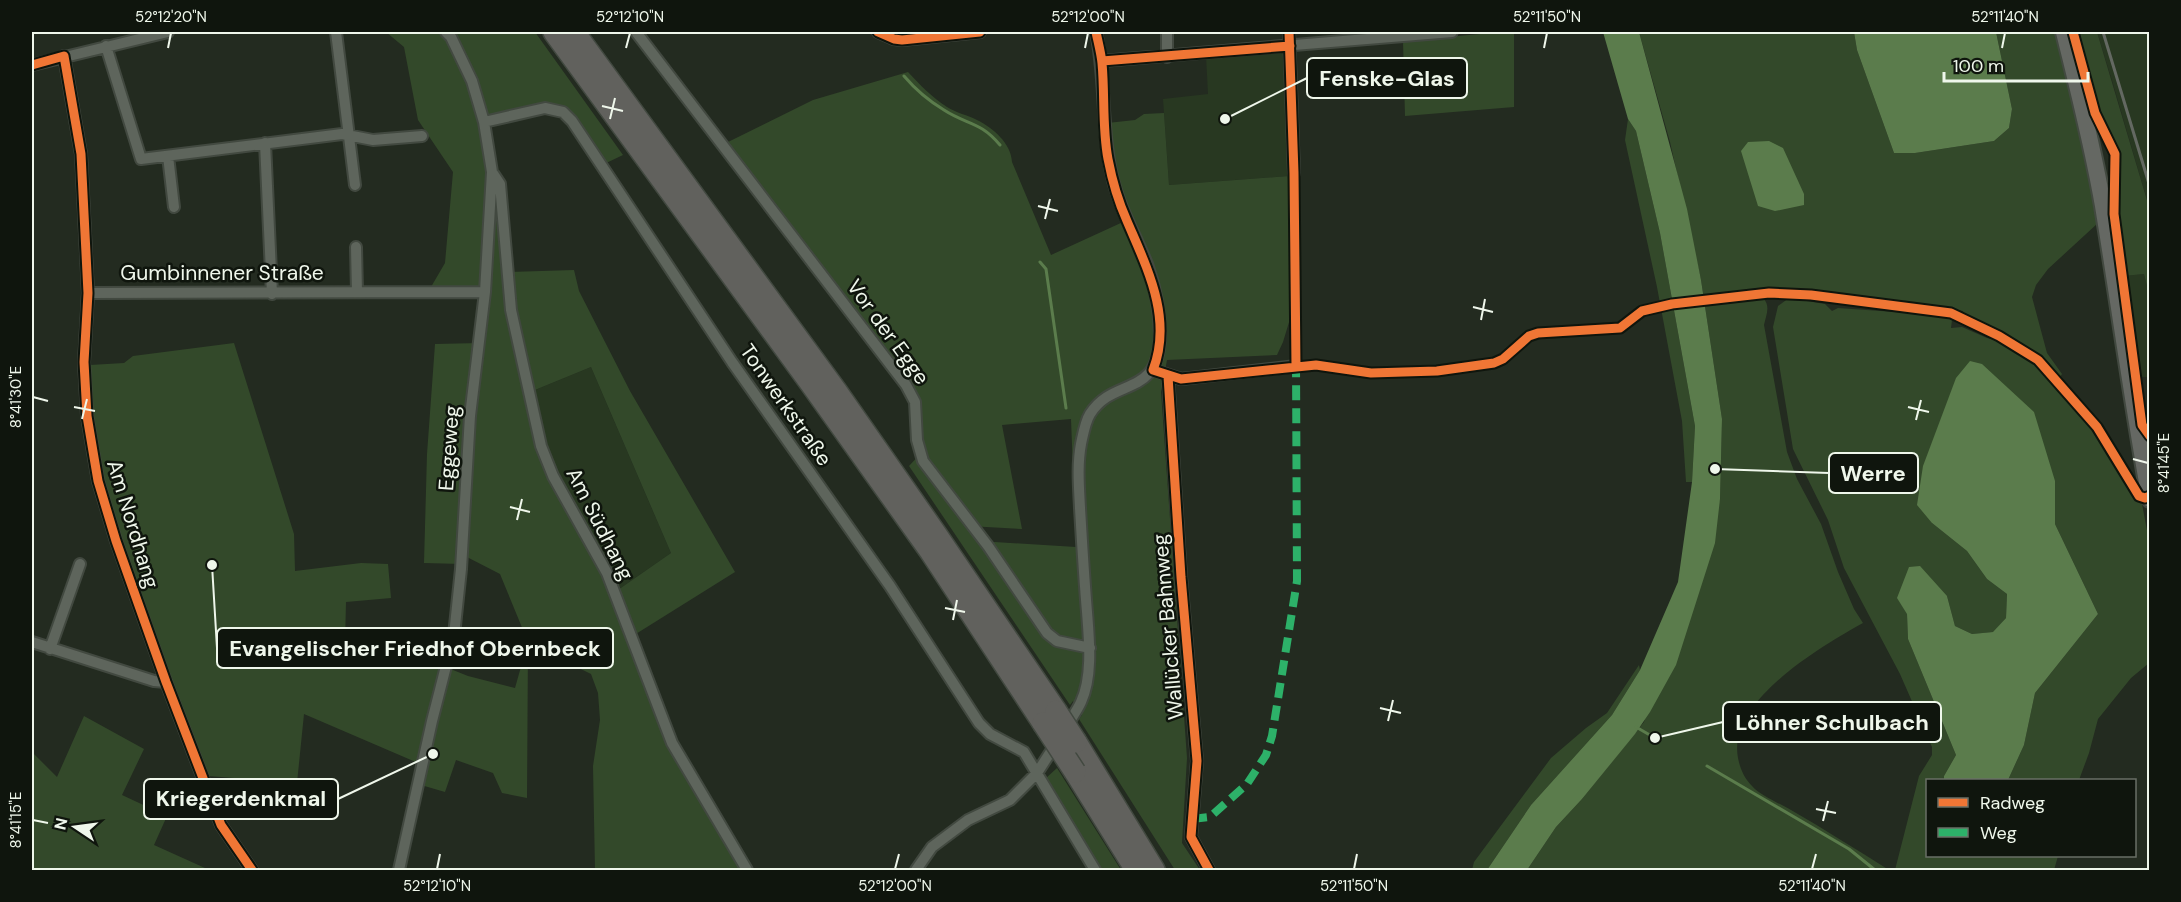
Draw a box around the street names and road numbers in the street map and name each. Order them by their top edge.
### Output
street label: Gumbinnener Straße [120,259,324,287]
street label: Vor der Egge [840,274,936,390]
street label: Tonwerkstraße [734,339,838,472]
street label: Eggeweg [432,404,466,492]
street label: Am Nordhang [100,456,166,592]
street label: Am Südhang [560,463,640,585]
street label: Wallücker Bahnweg [1146,533,1190,721]

